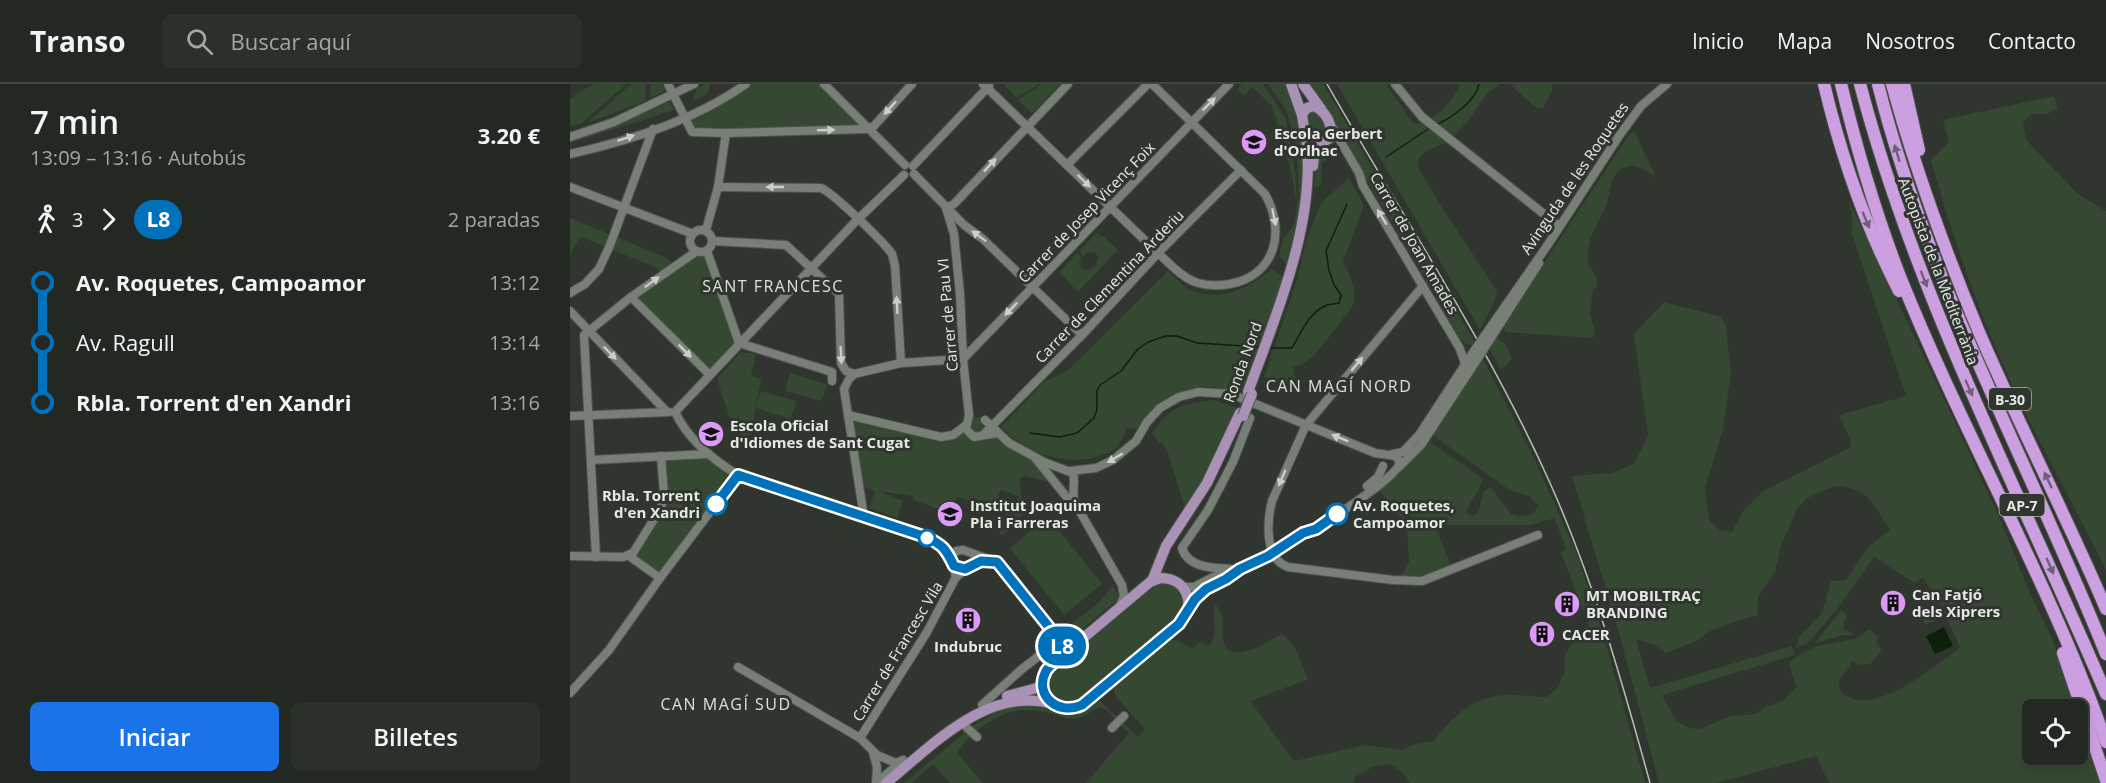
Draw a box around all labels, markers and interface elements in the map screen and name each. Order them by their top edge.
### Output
search box [162,14,582,68]
text: Transo [30,22,126,60]
icon: search [183,25,216,58]
text: Buscar aquí [231,26,351,56]
text: Inicio [1692,27,1744,55]
text: Mapa [1777,27,1832,55]
text: Nosotros [1865,27,1955,55]
text: Contacto [1988,27,2076,55]
one-way arrow [1202,97,1216,112]
street label: Avinguda de les Roquetes [1516,98,1632,258]
text: 7 min [30,99,119,144]
one-way arrow [884,100,897,115]
text: 3.20 € [478,120,540,150]
place label: Escola Gerbert d'Orlhac [1274,123,1383,160]
one-way arrow [817,126,836,135]
school or university icon: Escola Gerbert d'Orlhac [1239,127,1269,157]
one-way arrow [617,133,635,142]
street label: Carrer de Josep Vicenç Foix [1013,137,1159,287]
text: 13:09 – 13:16 · Autobús [30,144,246,171]
one-way arrow [1892,144,1901,162]
one-way arrow [983,158,996,173]
street label: Carrer de Joan Amades [1366,168,1464,318]
one-way arrow [1076,174,1091,188]
street label: Autopista de la Mediterrània [1894,175,1984,367]
one-way arrow [765,182,784,192]
icon: walk [30,203,63,236]
icon: forward [92,203,125,236]
text: L8 [146,205,170,233]
street label: Carrer de Clementina Arderiu [1030,205,1188,367]
text: 3 [72,206,83,233]
text: 2 paradas [448,206,540,233]
one-way arrow [1270,208,1279,227]
one-way arrow [1376,209,1387,225]
one-way arrow [1862,211,1871,229]
one-way arrow [972,231,987,243]
street label: Carrer de Pau VI [932,258,962,372]
text: Av. Roquetes, Campoamor [76,267,366,297]
text: 13:12 [489,269,540,296]
one-way arrow [1919,270,1929,288]
district label: SANT FRANCESC [702,275,844,297]
one-way arrow [643,276,659,288]
one-way arrow [893,295,902,314]
one-way arrow [1005,301,1018,316]
street label: Ronda Nord [1218,319,1266,405]
text: Av. Ragull [76,327,175,357]
text: 13:14 [489,329,540,356]
one-way arrow [678,343,692,357]
one-way arrow [837,345,846,364]
one-way arrow [603,346,617,360]
one-way arrow [1350,357,1363,372]
district label: CAN MAGÍ NORD [1266,375,1412,397]
one-way arrow [1965,380,1974,397]
text: Rbla. Torrent d'en Xandri [76,387,352,417]
road number: B-30 [1989,388,2031,410]
text: 13:16 [489,389,540,416]
place label: Escola Oficial d'Idiomes de Sant Cugat [730,415,911,452]
school or university icon: Escola Oficial d'Idiomes de Sant Cugat [696,419,726,449]
one-way arrow [1331,433,1349,443]
one-way arrow [1107,452,1123,463]
one-way arrow [1276,469,1286,487]
one-way arrow [2044,471,2053,488]
place label: Rbla. Torrent d'en Xandri [602,485,700,522]
marker: Rbla. Torrent d'en Xandri [705,493,727,515]
road number: AP-7 [2000,494,2044,516]
place label: Institut Joaquima Pla i Farreras [970,495,1101,532]
place label: Av. Roquetes, Campoamor [1353,495,1455,532]
school or university icon: Institut Joaquima Pla i Farreras [935,499,965,529]
marker: Av. Roquetes, Campoamor [1326,503,1348,525]
unlabelled marker [918,529,936,547]
one-way arrow [2045,557,2055,575]
street label: Carrer de Francesc Vila [847,577,947,725]
place label: Can Fatjó dels Xiprers [1912,584,2000,621]
place label: MT MOBILTRAÇ BRANDING [1586,585,1701,622]
building icon: Can Fatjó dels Xiprers [1878,588,1908,618]
building icon: MT MOBILTRAÇ BRANDING [1552,589,1582,619]
building icon: Indubruc [953,605,983,635]
building icon: CACER [1527,619,1557,649]
place label: CACER [1562,624,1610,644]
line badge: L8 [1035,626,1089,666]
text: L8 [1050,632,1074,660]
place label: Indubruc [934,636,1002,656]
district label: CAN MAGÍ SUD [660,693,792,715]
map controls [2022,699,2088,765]
button: locate [2022,699,2088,765]
button: Iniciar [30,702,279,771]
button: Billetes [291,702,540,771]

